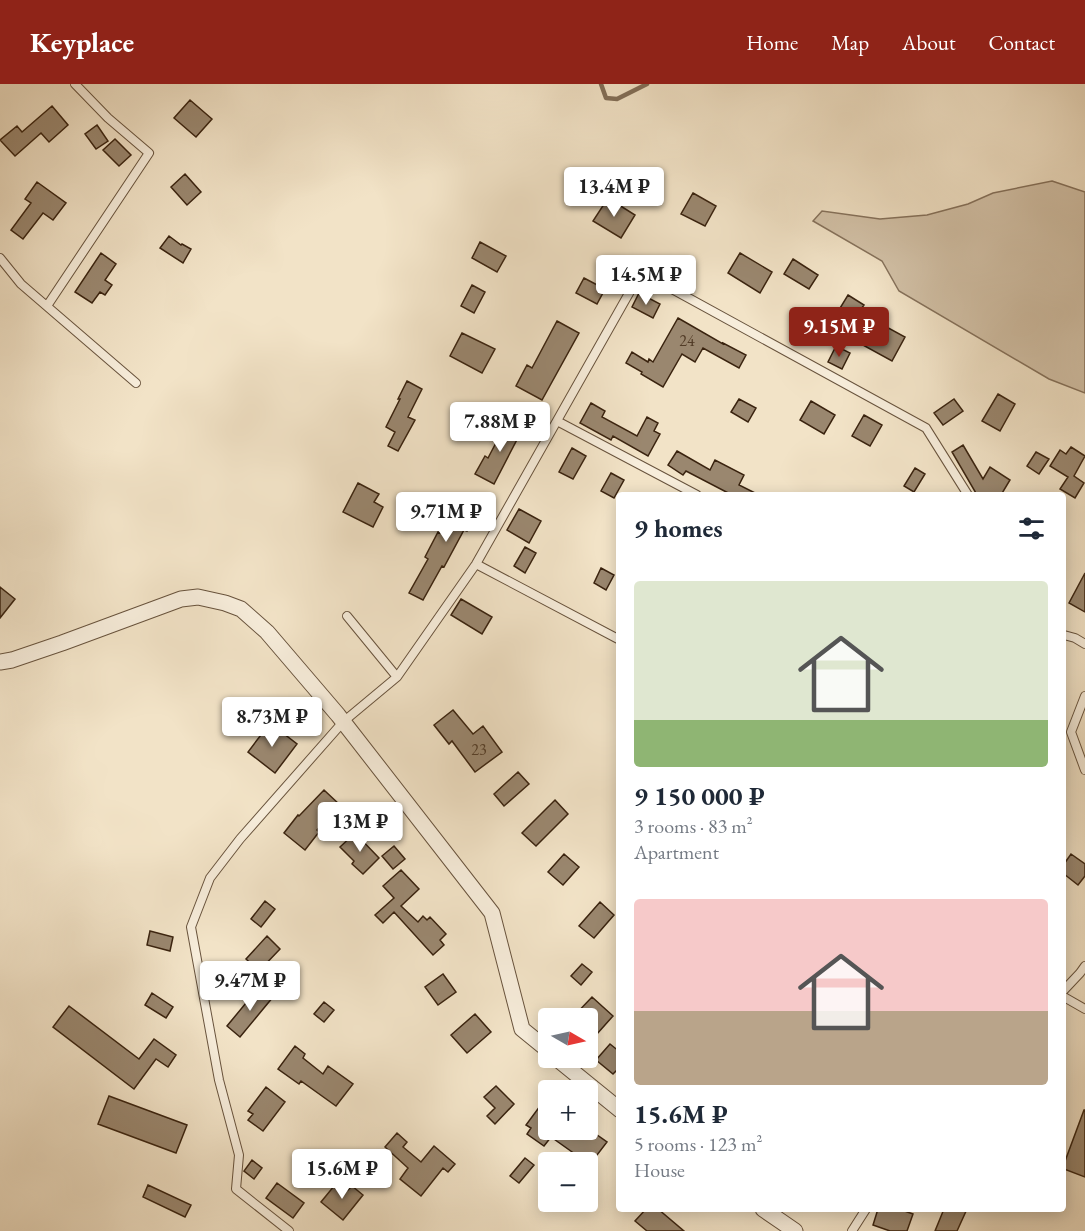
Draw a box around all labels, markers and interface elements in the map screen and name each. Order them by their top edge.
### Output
text: Keyplace [30,24,134,60]
text: Home [746,29,798,56]
text: Map [831,29,869,56]
text: About [902,29,955,56]
text: Contact [988,29,1055,56]
pin: 13.4M ₽ [559,167,669,218]
text: 13.4M ₽ [578,173,650,199]
pin: 14.5M ₽ [591,255,701,306]
text: 14.5M ₽ [610,261,682,287]
pin: 9.15M ₽ [784,307,894,358]
text: 9.15M ₽ [803,313,875,339]
house number: 24 [679,330,695,351]
pin: 7.88M ₽ [445,402,555,453]
text: 7.88M ₽ [464,408,536,434]
pin: 9.71M ₽ [391,492,501,543]
text: 9.71M ₽ [410,498,482,524]
text: 9 homes [634,511,723,545]
icon: filters [1015,512,1048,545]
icon: home [787,620,895,728]
pin: 8.73M ₽ [217,697,327,748]
text: 8.73M ₽ [236,703,308,729]
house number: 23 [471,739,487,760]
text: 9 150 000 ₽ [634,779,765,813]
pin: 13M ₽ [318,802,402,853]
text: 13M ₽ [332,808,388,834]
text: 3 rooms · 83 m² [634,813,753,839]
text: Apartment [634,839,719,865]
icon: home [787,938,895,1046]
pin: 9.47M ₽ [195,961,305,1012]
text: 9.47M ₽ [214,967,286,993]
north arrow [538,1008,598,1068]
map controls [538,1008,598,1212]
button: + [538,1080,598,1140]
text: 15.6M ₽ [634,1097,728,1131]
text: 5 rooms · 123 m² [634,1131,762,1157]
pin: 15.6M ₽ [287,1149,397,1200]
button: − [538,1152,598,1212]
text: 15.6M ₽ [306,1155,378,1181]
text: House [634,1157,685,1183]

